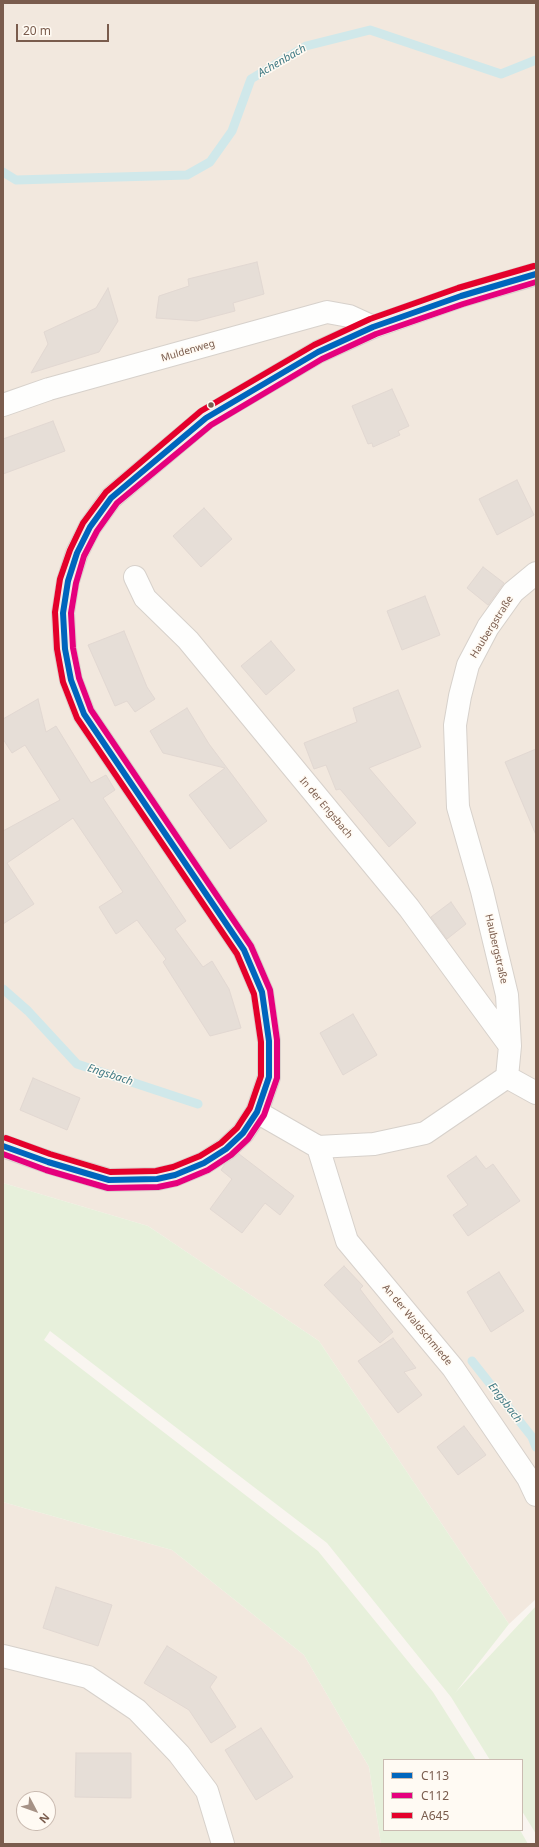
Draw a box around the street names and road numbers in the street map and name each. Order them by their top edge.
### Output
street label: Muldenweg [160,338,216,364]
street label: Haubergstraße [468,594,516,660]
street label: In der Engsbach [297,775,355,841]
street label: Haubergstraße [482,913,510,985]
street label: An der Waldschmiede [380,1282,454,1368]

